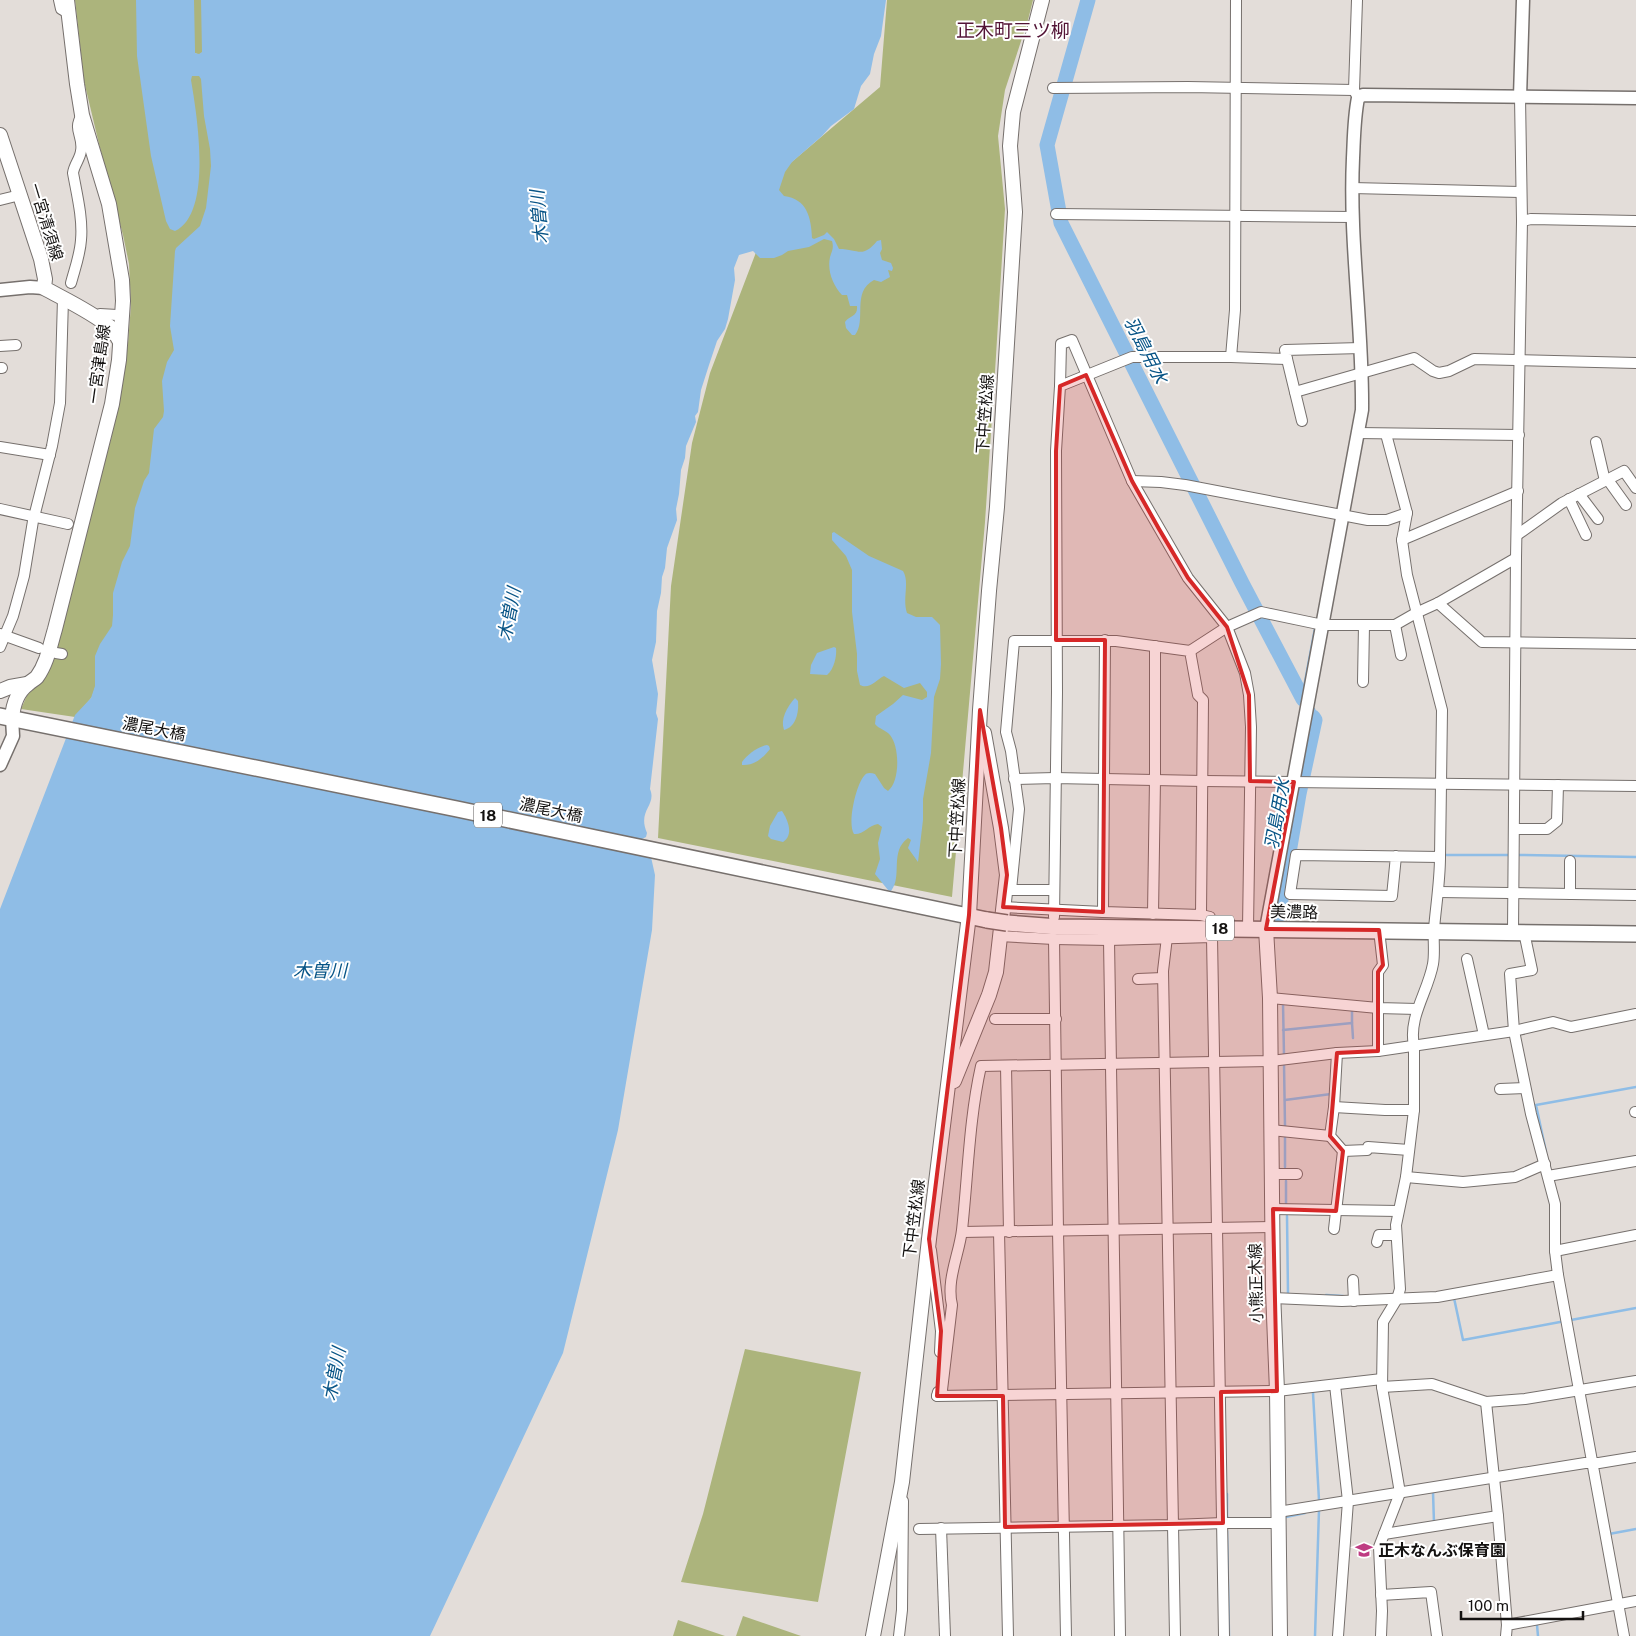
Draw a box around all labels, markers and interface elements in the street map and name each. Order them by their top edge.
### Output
district label: 正木町三ツ柳 [956,19,1070,41]
street label: 一宮清須線 [25,181,67,263]
water label: 木曽川 [526,187,552,245]
water label: 羽島用水 [1120,313,1173,389]
street label: 一宮津島線 [84,323,114,405]
street label: 下中笠松線 [973,373,997,455]
water label: 木曽川 [494,584,525,643]
street label: 濃尾大橋 [121,714,187,744]
water label: 羽島用水 [1260,775,1294,851]
street label: 下中笠松線 [945,778,969,858]
street label: 濃尾大橋 [518,794,584,826]
road number: 18 [474,802,502,828]
street label: 美濃路 [1270,902,1318,922]
road number: 18 [1206,916,1234,940]
water label: 木曽川 [293,960,349,981]
street label: 下中笠松線 [900,1178,928,1260]
street label: 小熊正木線 [1246,1243,1266,1323]
water label: 木曽川 [319,1344,350,1403]
school or university icon: 正木なんぶ保育園 [1354,1540,1374,1560]
place label: 正木なんぶ保育園 [1378,1541,1506,1560]
scale bar [1461,1588,1584,1620]
text: 100 m [1468,1597,1509,1614]

